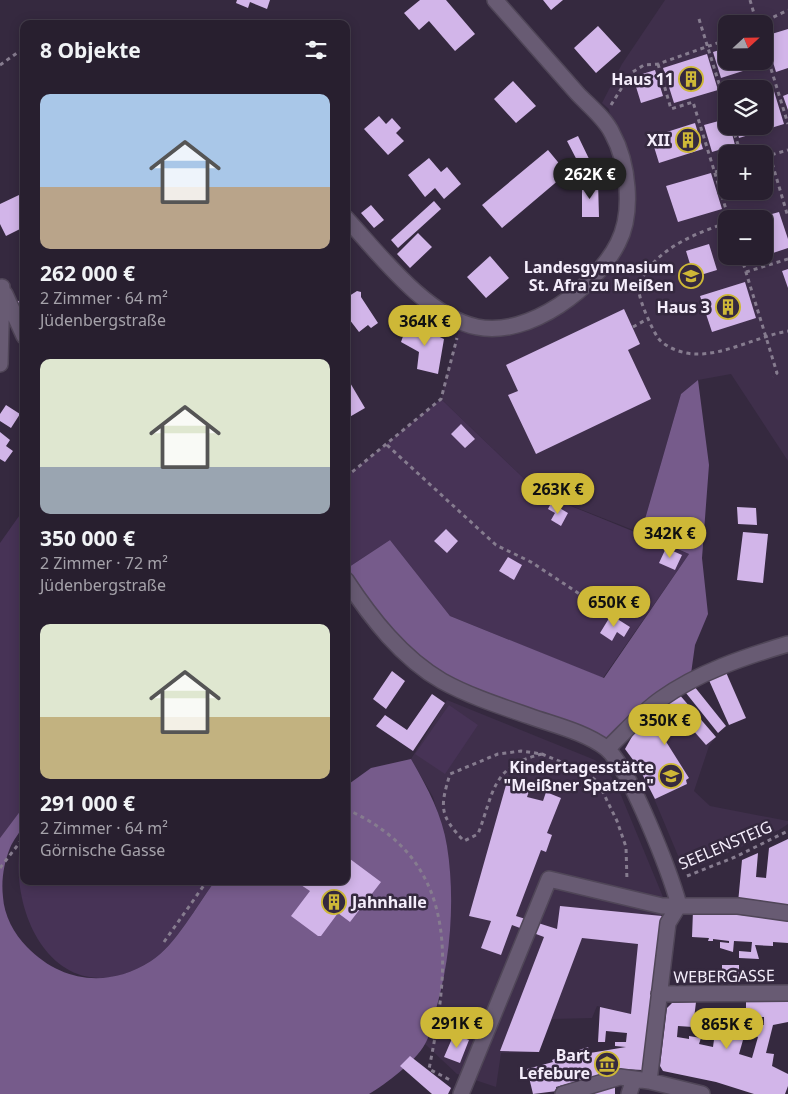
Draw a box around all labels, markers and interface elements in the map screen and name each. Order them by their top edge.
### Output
north arrow [718,15,772,70]
map controls [718,15,773,265]
text: 8 Objekte [40,36,141,64]
icon: filters [302,36,330,64]
building icon: Haus 11 [678,66,704,92]
place label: Haus 11 [611,68,674,90]
button: layers [718,80,773,135]
icon: home [140,127,230,217]
building icon: XII [675,127,701,153]
place label: XII [647,129,670,151]
button: + [718,145,773,200]
pin: 262K € [549,158,631,200]
text: 262K € [564,163,616,185]
button: − [718,210,773,265]
place label: Landesgymnasium St. Afra zu Meißen [524,256,674,296]
text: 262 000 € [40,259,135,287]
school or university icon: Landesgymnasium St. Afra zu Meißen [678,263,704,289]
text: 2 Zimmer · 64 m² [40,287,168,309]
building icon: Haus 3 [715,294,741,320]
place label: Haus 3 [656,296,710,318]
pin: 364K € [384,304,466,347]
text: Jüdenbergstraße [40,309,166,331]
text: 364K € [399,310,451,332]
icon: home [140,392,230,482]
pin: 263K € [517,472,599,515]
text: 263K € [532,478,584,500]
pin: 342K € [629,516,711,559]
text: 342K € [644,522,696,544]
text: 350 000 € [40,524,135,552]
text: 2 Zimmer · 72 m² [40,552,168,574]
text: Jüdenbergstraße [40,574,166,596]
pin: 650K € [573,586,655,628]
text: 650K € [588,591,640,613]
icon: home [140,657,230,747]
pin: 350K € [624,704,706,746]
text: 350K € [639,709,691,731]
place label: Kindertagesstätte "Meißner Spatzen" [504,756,654,796]
school or university icon: Kindertagesstätte "Meißner Spatzen" [658,763,684,789]
text: 291 000 € [40,789,135,817]
street label: SEELENSTEIG [675,815,775,875]
text: 2 Zimmer · 64 m² [40,817,168,839]
text: Görnische Gasse [40,839,165,861]
building icon: Jahnhalle [321,889,347,915]
place label: Jahnhalle [350,891,427,913]
street label: WEBERGASSE [673,964,775,988]
pin: 291K € [416,1006,498,1049]
pin: 865K € [686,1008,768,1050]
text: 291K € [431,1012,483,1034]
text: 865K € [701,1013,753,1035]
place label: Bart Lefebure [519,1044,590,1084]
museum icon: Bart Lefebure [594,1051,620,1077]

